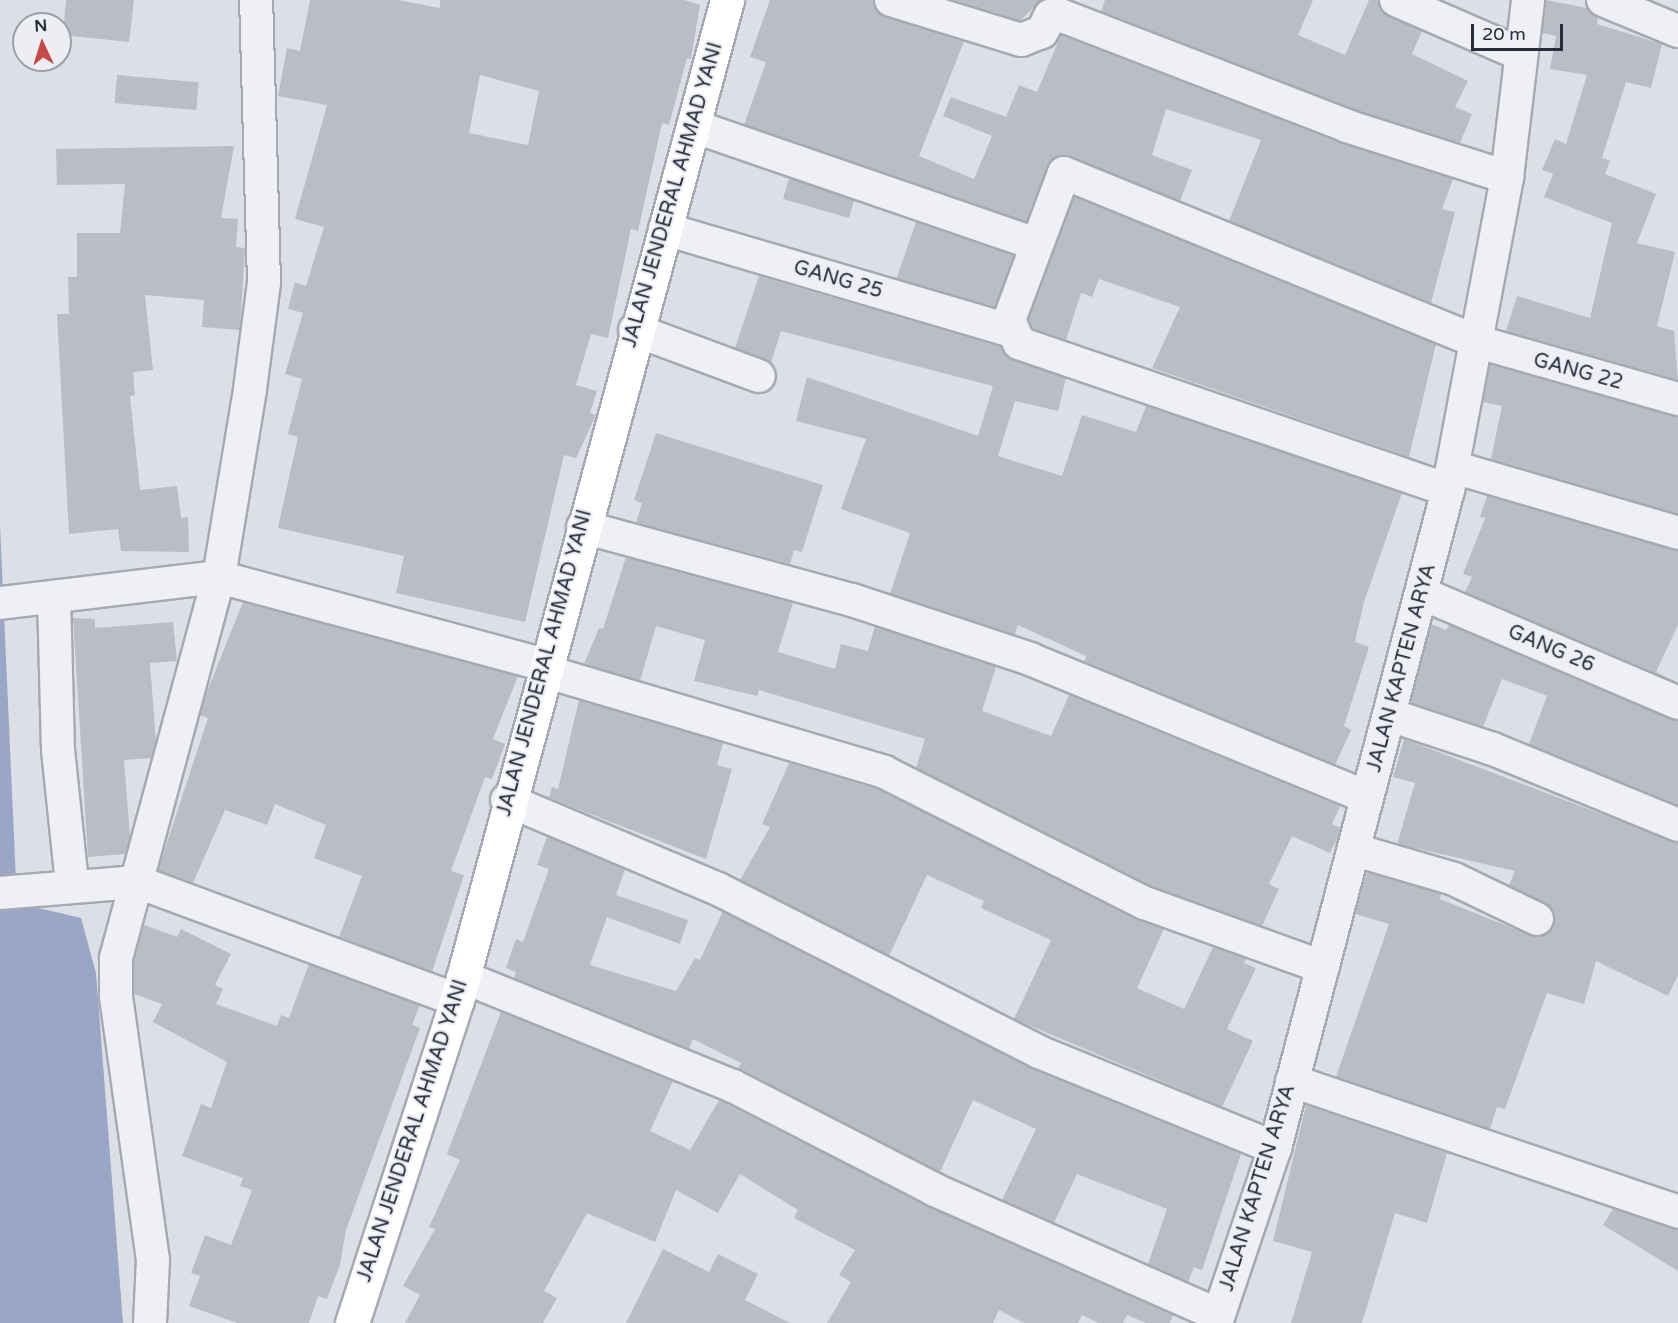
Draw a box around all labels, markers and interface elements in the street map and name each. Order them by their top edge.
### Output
north arrow [12,12,72,72]
scale bar [1474,12,1566,50]
text: N [34,16,48,36]
text: 20 m [1482,23,1526,45]
street label: JALAN JENDERAL AHMAD YANI [618,40,728,350]
street label: GANG 25 [791,256,885,304]
street label: GANG 22 [1531,349,1625,395]
street label: JALAN JENDERAL AHMAD YANI [493,507,597,819]
street label: JALAN KAPTEN ARYA [1363,561,1441,775]
street label: GANG 26 [1504,620,1598,678]
street label: JALAN JENDERAL AHMAD YANI [353,977,473,1285]
street label: JALAN KAPTEN ARYA [1215,1082,1301,1294]

